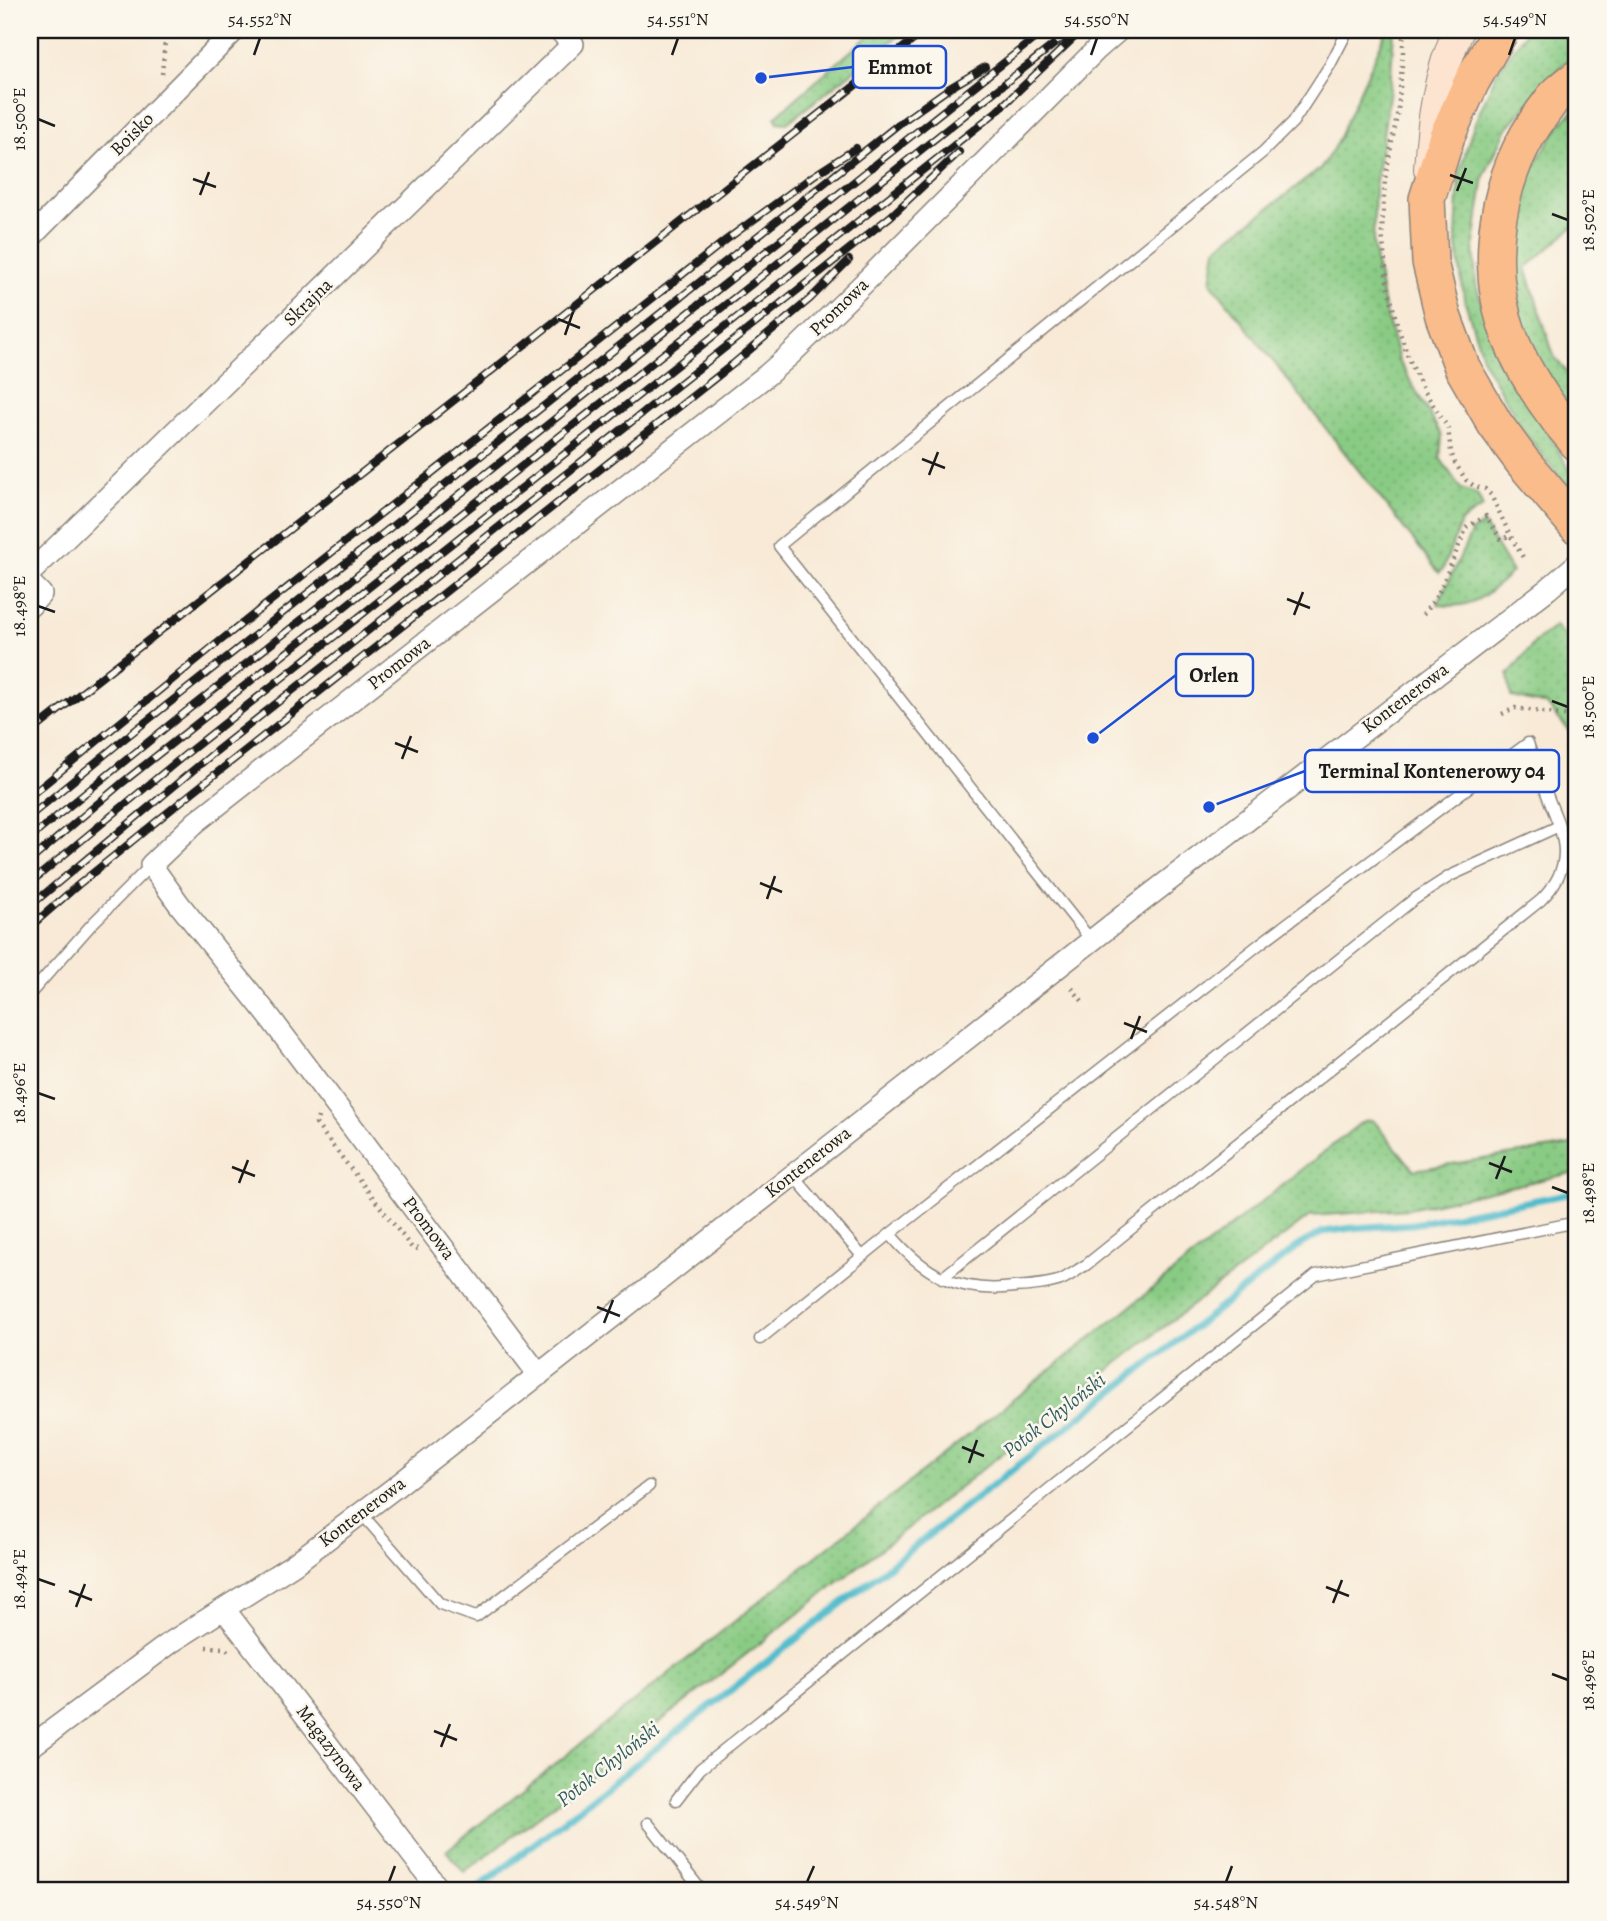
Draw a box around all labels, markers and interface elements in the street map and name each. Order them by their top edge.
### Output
text: 54.552°N [228,7,292,31]
text: 54.551°N [647,7,709,31]
text: 54.550°N [1065,7,1129,31]
text: 54.549°N [1483,7,1547,31]
callout: Emmot [853,46,946,88]
text: Emmot [867,53,933,81]
text: 18.500°E [7,87,31,151]
street label: Boisko [104,106,160,162]
text: 18.502°E [1576,189,1600,251]
street label: Skrajna [278,272,338,332]
street label: Promowa [803,272,875,342]
text: 18.498°E [7,575,31,637]
street label: Promowa [362,630,436,696]
callout: Orlen [1176,654,1253,696]
street label: Kontenerowa [1356,656,1454,739]
text: Orlen [1189,661,1239,689]
text: 18.500°E [1576,675,1600,739]
callout: Terminal Kontenerowy 04 [1305,750,1559,792]
text: Terminal Kontenerowy 04 [1319,757,1545,785]
text: 18.496°E [7,1062,31,1124]
street label: Kontenerowa [759,1120,857,1204]
text: 18.498°E [1576,1162,1600,1224]
street label: Promowa [396,1191,462,1265]
water label: Potok Chyloński [997,1366,1111,1464]
street label: Kontenerowa [313,1470,411,1553]
text: 18.494°E [7,1549,31,1609]
text: 18.496°E [1576,1649,1600,1711]
street label: Magazynowa [290,1700,372,1797]
water label: Potok Chyloński [551,1715,665,1813]
text: 54.550°N [357,1890,421,1914]
text: 54.549°N [775,1890,839,1914]
text: 54.548°N [1194,1890,1258,1914]

